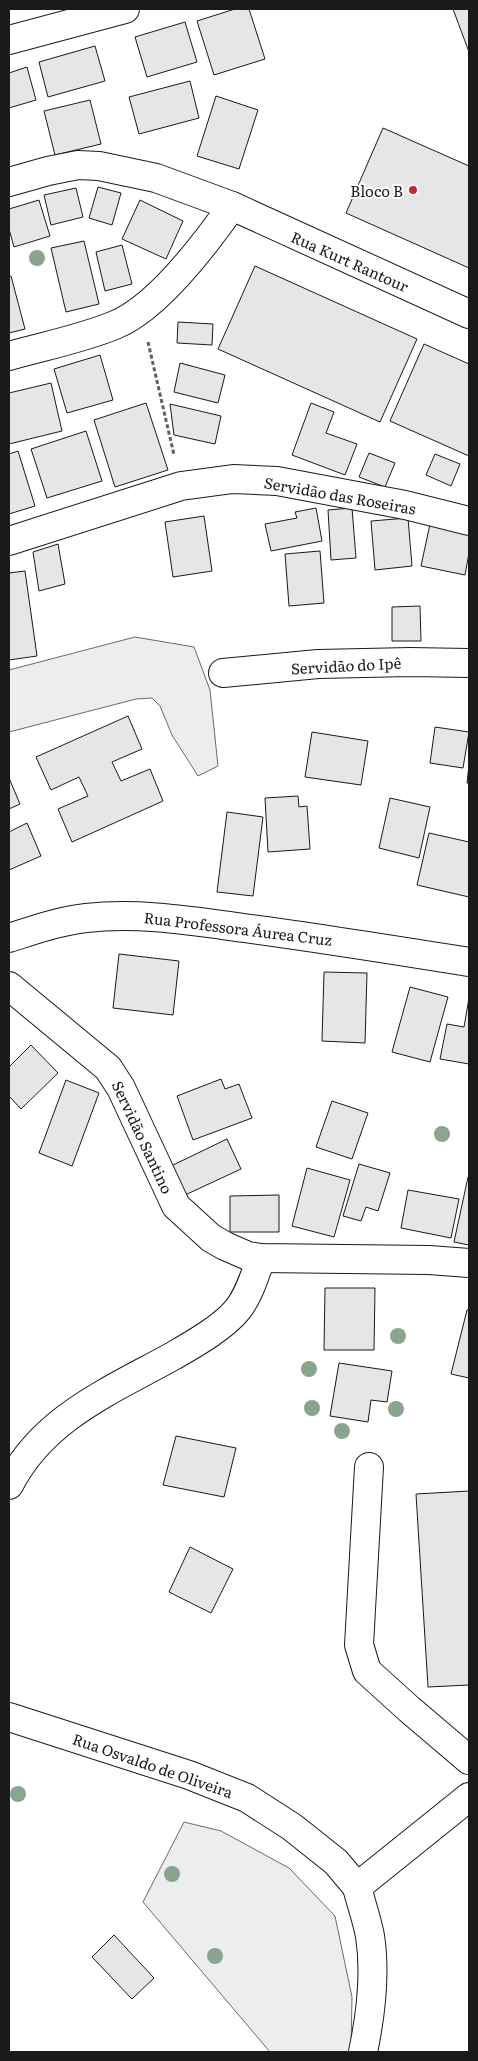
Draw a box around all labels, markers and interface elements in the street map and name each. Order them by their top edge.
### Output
place label: Bloco B [350,179,403,202]
marker: Bloco B [407,184,419,196]
street label: Rua Kurt Rantour [288,225,412,297]
street label: Servidão das Roseiras [262,470,418,520]
street label: Servidão do Ipê [290,651,402,679]
street label: Rua Professora Áurea Cruz [143,905,333,951]
street label: Servidão Santino [107,1077,179,1198]
street label: Rua Osvaldo de Oliveira [70,1727,237,1804]

